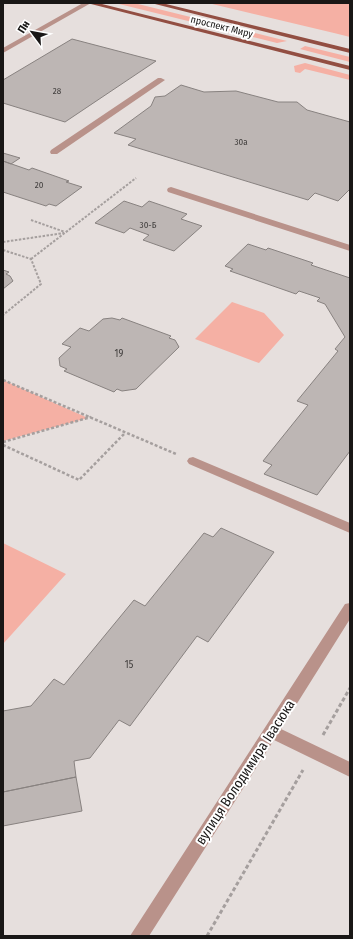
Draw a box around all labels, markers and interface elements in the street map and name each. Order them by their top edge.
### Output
north arrow [12,12,52,52]
street label: проспект Миру [189,13,255,41]
text: Пн [15,18,33,36]
house number: 28 [53,86,62,96]
house number: 30а [234,137,248,147]
house number: 20 [35,180,44,190]
house number: 30-Б [140,220,157,230]
house number: 19 [115,348,124,360]
house number: 15 [125,659,134,671]
street label: вулиця Володимира Івасюка [192,697,299,848]

